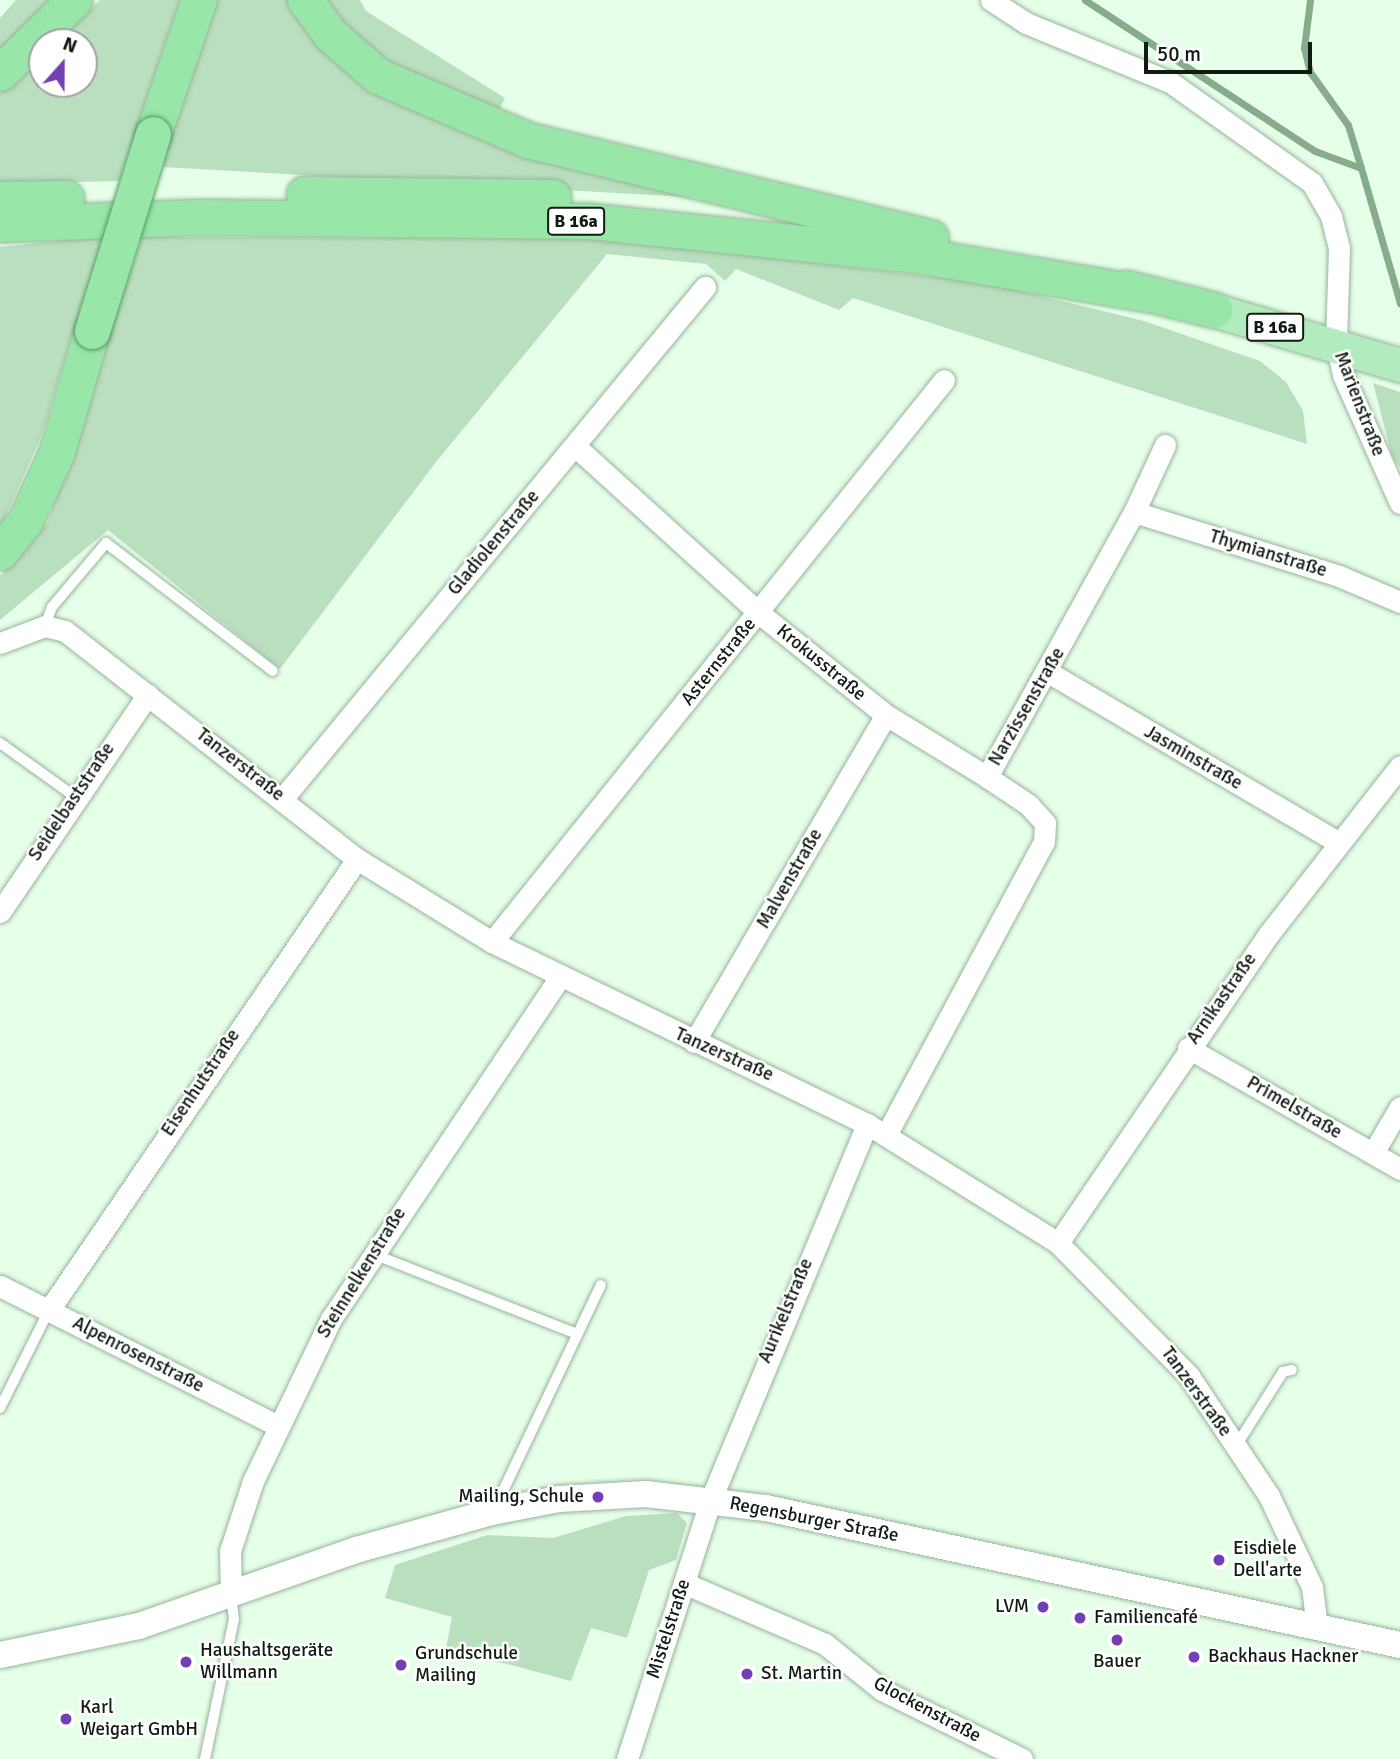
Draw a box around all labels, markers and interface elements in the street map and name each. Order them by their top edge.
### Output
north arrow [28,28,98,98]
scale bar [1148,28,1316,72]
text: N [59,32,80,59]
text: 50 m [1157,41,1201,67]
road number: B 16a [546,206,606,236]
road number: B 16a [1245,312,1305,342]
street label: Marienstraße [1329,348,1389,460]
street label: Gladiolenstraße [443,486,545,600]
street label: Thymianstraße [1207,525,1329,583]
street label: Asternstraße [677,614,761,710]
street label: Krokusstraße [772,620,870,706]
street label: Narzissenstraße [984,644,1070,770]
street label: Jasminstraße [1140,721,1246,795]
street label: Tanzerstraße [191,724,289,806]
street label: Seidelbaststraße [24,738,120,866]
street label: Malvenstraße [752,825,828,933]
street label: Arnikastraße [1182,949,1262,1049]
street label: Tanzerstraße [671,1023,777,1087]
street label: Eisenhutstraße [157,1025,245,1141]
street label: Primelstraße [1242,1072,1346,1144]
street label: Steinnelkenstraße [313,1204,411,1342]
street label: Aurikelstraße [754,1255,818,1367]
street label: Alpenrosenstraße [68,1312,208,1398]
street label: Tanzerstraße [1156,1343,1236,1441]
place label: Mailing, Schule [458,1486,584,1508]
marker: Mailing, Schule [590,1489,606,1505]
street label: Regensburger Straße [727,1492,901,1548]
place label: Eisdiele Dell'arte [1233,1538,1302,1582]
marker: Eisdiele Dell'arte [1211,1552,1227,1568]
street label: Mistelstraße [642,1576,696,1682]
place label: LVM [995,1596,1029,1618]
marker: LVM [1035,1599,1051,1615]
place label: Familiencafé [1094,1607,1198,1629]
marker: Familiencafé [1072,1610,1088,1626]
marker: Bauer [1109,1632,1125,1648]
place label: Haushaltsgeräte Willmann [200,1640,333,1684]
place label: Grundschule Mailing [415,1643,518,1687]
place label: Backhaus Hackner [1208,1646,1358,1668]
marker: Backhaus Hackner [1186,1649,1202,1665]
place label: Bauer [1093,1651,1141,1673]
marker: Haushaltsgeräte Willmann [178,1654,194,1670]
marker: Grundschule Mailing [393,1657,409,1673]
place label: St. Martin [761,1663,842,1685]
marker: St. Martin [739,1666,755,1682]
street label: Glockenstraße [869,1672,985,1748]
place label: Karl Weigart GmbH [80,1697,198,1741]
marker: Karl Weigart GmbH [58,1711,74,1727]

